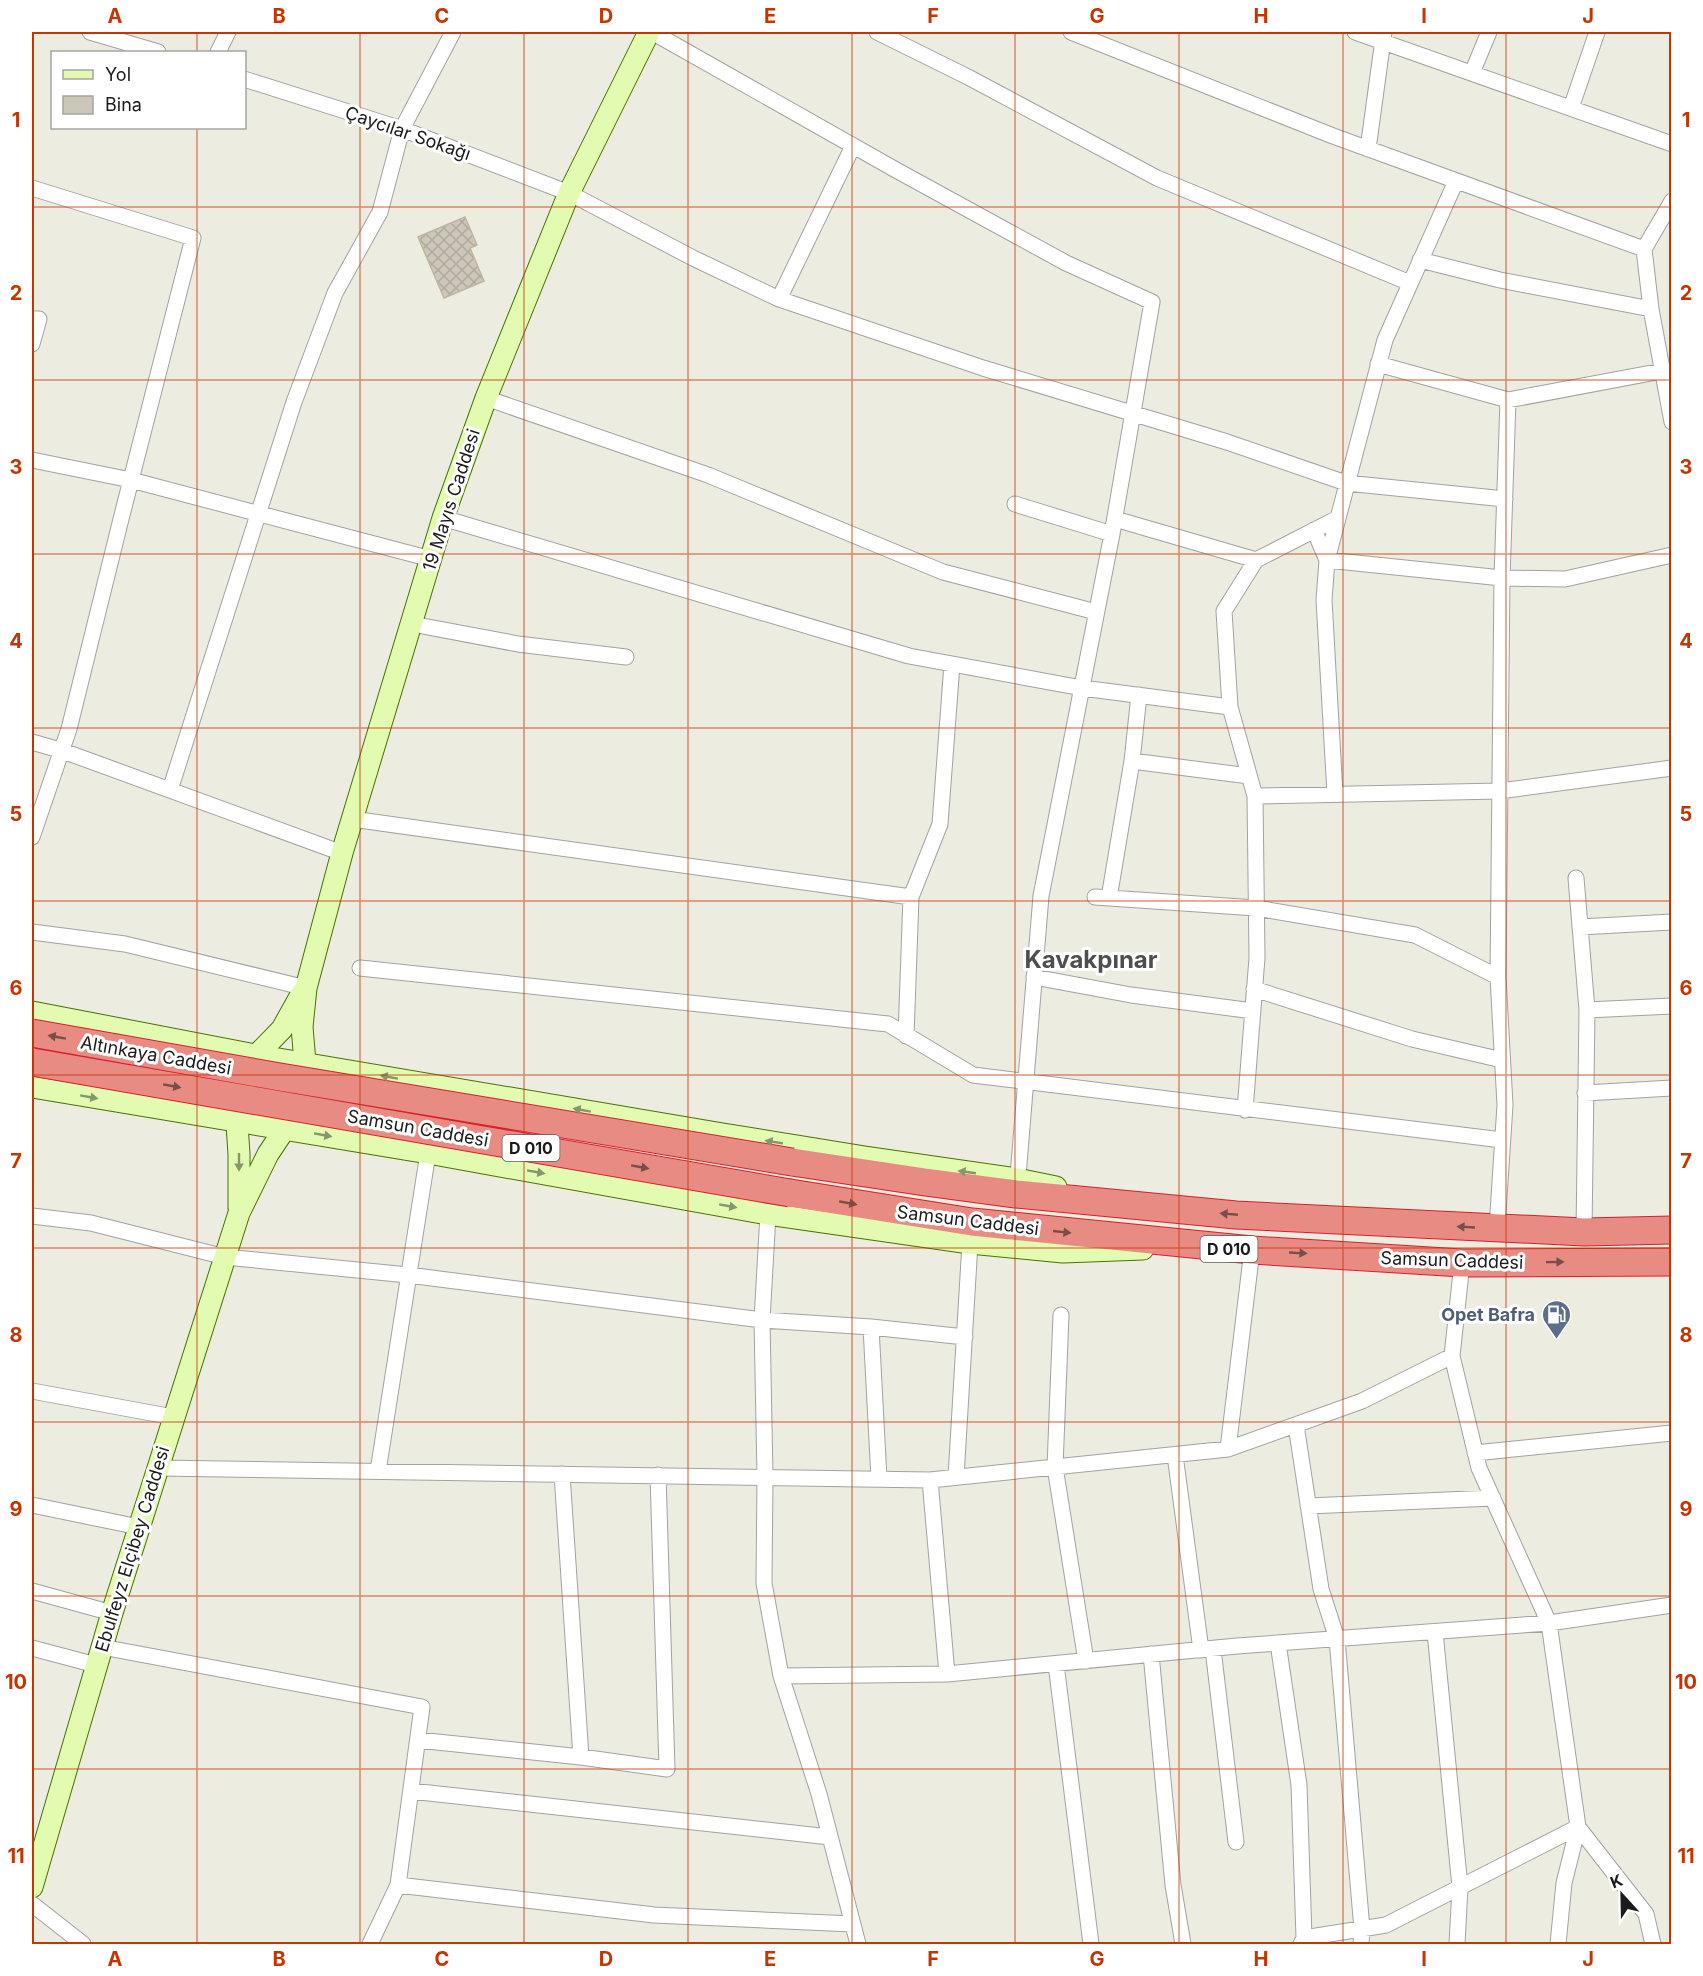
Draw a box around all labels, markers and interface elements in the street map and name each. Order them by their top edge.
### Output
text: A [108,4,123,28]
text: B [272,4,286,28]
text: C [435,4,449,28]
text: D [599,4,613,28]
text: E [764,4,776,28]
text: F [927,4,939,28]
text: G [1089,4,1105,28]
text: H [1254,4,1268,28]
text: I [1421,4,1427,28]
text: J [1582,4,1594,28]
legend [51,51,246,129]
text: Yol [105,64,131,85]
text: Bina [105,94,142,115]
street label: Çaycılar Sokağı [342,102,474,164]
text: 1 [12,108,20,132]
text: 1 [1682,108,1690,132]
text: 2 [10,281,22,305]
text: 2 [1680,281,1692,305]
street label: 19 Mayıs Caddesi [418,426,484,574]
text: 3 [10,455,22,479]
text: 3 [1680,455,1692,479]
text: 4 [9,629,23,653]
text: 4 [1679,629,1693,653]
text: 5 [10,802,22,826]
text: 5 [1680,802,1692,826]
district label: Kavakpınar [1024,945,1158,974]
text: 6 [10,976,23,1000]
text: 6 [1680,976,1693,1000]
street label: Altınkaya Caddesi [79,1031,233,1079]
one-way arrow [47,1032,66,1041]
one-way arrow [380,1072,399,1081]
one-way arrow [163,1082,182,1091]
one-way arrow [80,1093,99,1102]
street label: Samsun Caddesi [346,1105,490,1151]
one-way arrow [572,1105,591,1114]
one-way arrow [314,1131,333,1140]
road number: D 010 [502,1135,560,1161]
one-way arrow [764,1138,783,1147]
text: 7 [10,1149,22,1173]
text: 7 [1680,1149,1692,1173]
one-way arrow [234,1152,244,1171]
one-way arrow [631,1163,650,1172]
one-way arrow [957,1167,976,1176]
one-way arrow [527,1168,546,1177]
one-way arrow [838,1199,857,1208]
street label: Samsun Caddesi [896,1201,1040,1239]
one-way arrow [719,1202,738,1211]
one-way arrow [1220,1209,1239,1219]
one-way arrow [1457,1222,1476,1231]
one-way arrow [1052,1227,1071,1237]
road number: D 010 [1200,1236,1258,1262]
street label: Samsun Caddesi [1380,1247,1524,1273]
one-way arrow [1288,1249,1307,1258]
one-way arrow [1546,1257,1565,1267]
fuel station icon: Opet Bafra [1540,1298,1572,1340]
place label: Opet Bafra [1441,1304,1535,1325]
text: 8 [9,1323,23,1347]
text: 8 [1679,1323,1693,1347]
street label: Ebulfeyz Elçibey Caddesi [91,1444,173,1654]
text: 9 [10,1497,23,1521]
text: 9 [1680,1497,1693,1521]
text: 10 [5,1670,27,1694]
text: 10 [1675,1670,1697,1694]
text: 11 [7,1844,25,1868]
text: 11 [1677,1844,1695,1868]
north arrow [1592,1865,1652,1925]
text: K [1607,1869,1626,1893]
text: A [108,1947,123,1971]
text: B [272,1947,286,1971]
text: C [435,1947,449,1971]
text: D [599,1947,613,1971]
text: E [764,1947,776,1971]
text: F [927,1947,939,1971]
text: G [1089,1947,1105,1971]
text: H [1254,1947,1268,1971]
text: I [1421,1947,1427,1971]
text: J [1582,1947,1594,1971]

